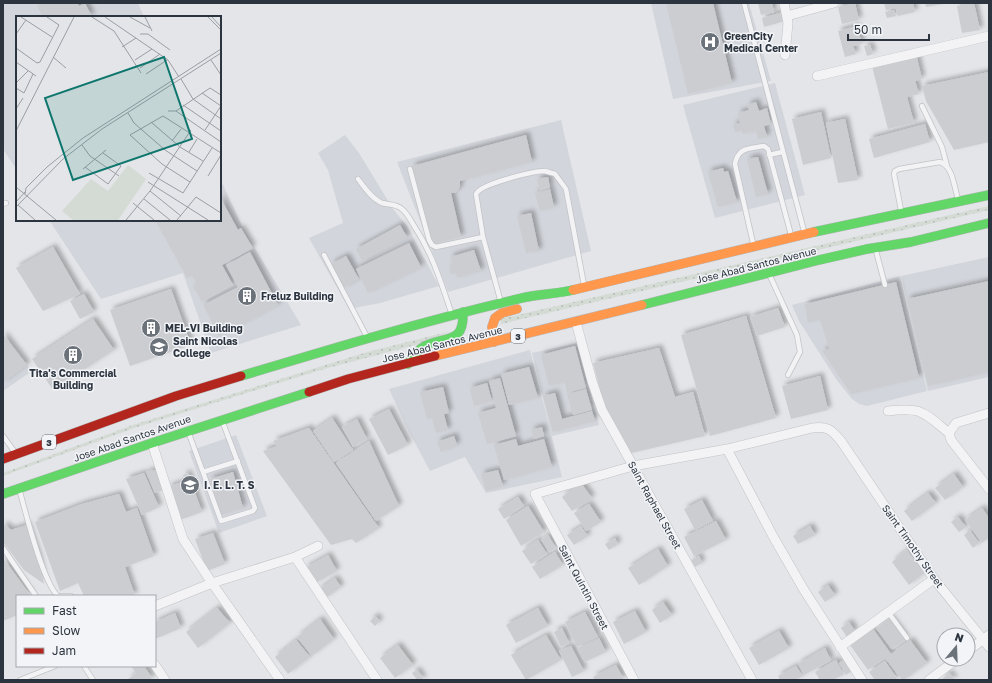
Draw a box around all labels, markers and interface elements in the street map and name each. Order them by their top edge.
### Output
inset map [16,16,221,221]
scale bar [848,16,929,42]
text: 50 m [854,22,882,37]
place label: GreenCity Medical Center [724,30,798,54]
hospital icon: GreenCity Medical Center [699,31,721,53]
street label: Jose Abad Santos Avenue [695,244,818,286]
building icon: Freluz Building [236,285,258,307]
place label: Freluz Building [261,290,334,302]
building icon: MEL-VI Building [140,317,162,339]
place label: MEL-VI Building [165,322,243,334]
street label: Jose Abad Santos Avenue [381,323,504,365]
road number: 3 [511,329,525,343]
place label: Saint Nicolas College [173,335,238,359]
school or university icon: Saint Nicolas College [148,336,170,358]
building icon: Tita's Commercial Building [62,344,84,366]
place label: Tita's Commercial Building [29,367,117,391]
street label: Jose Abad Santos Avenue [72,412,193,464]
road number: 3 [42,435,56,449]
street label: Saint Raphael Street [626,459,684,551]
school or university icon: I. E. L. T. S [179,474,201,496]
place label: I. E. L. T. S [204,479,255,491]
street label: Saint Timothy Street [880,502,946,590]
street label: Saint Quintin Street [557,543,611,631]
legend [16,595,156,667]
text: Fast [52,603,77,618]
text: Slow [52,623,80,638]
north arrow [936,627,976,667]
text: N [953,630,965,645]
text: Jam [52,643,76,658]

